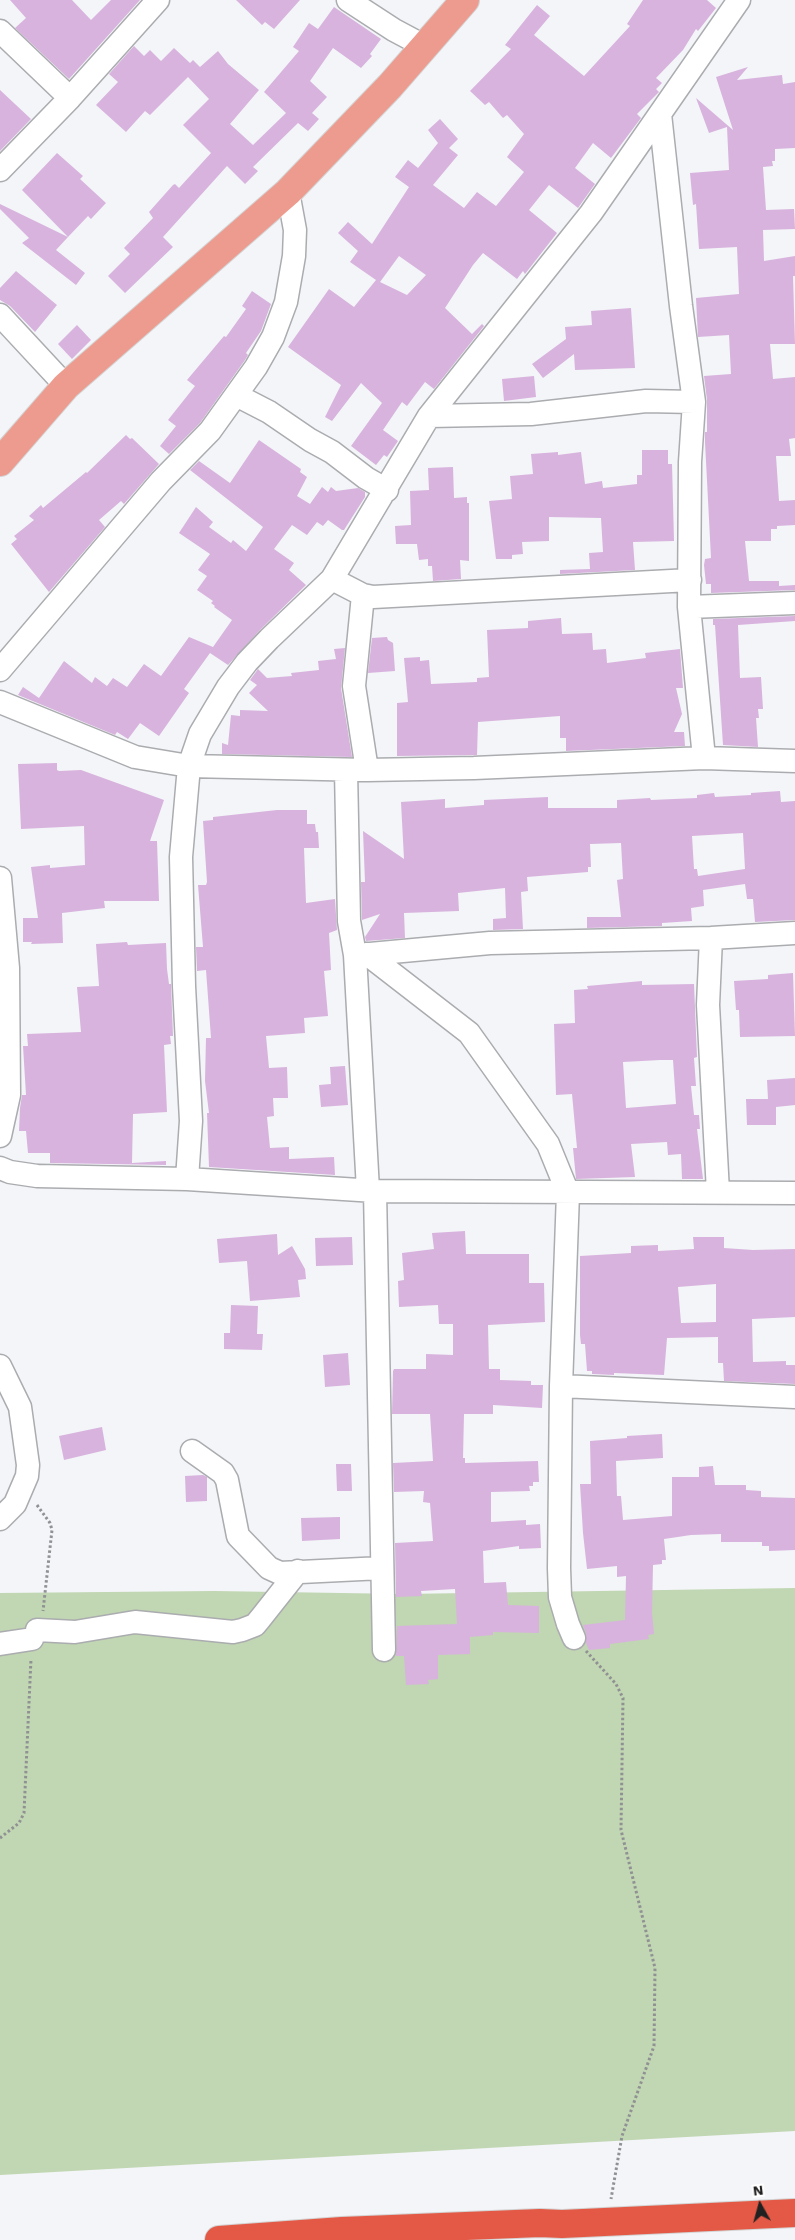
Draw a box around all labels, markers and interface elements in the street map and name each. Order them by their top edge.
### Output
north arrow [735,2180,785,2230]
text: N [752,2182,764,2199]

